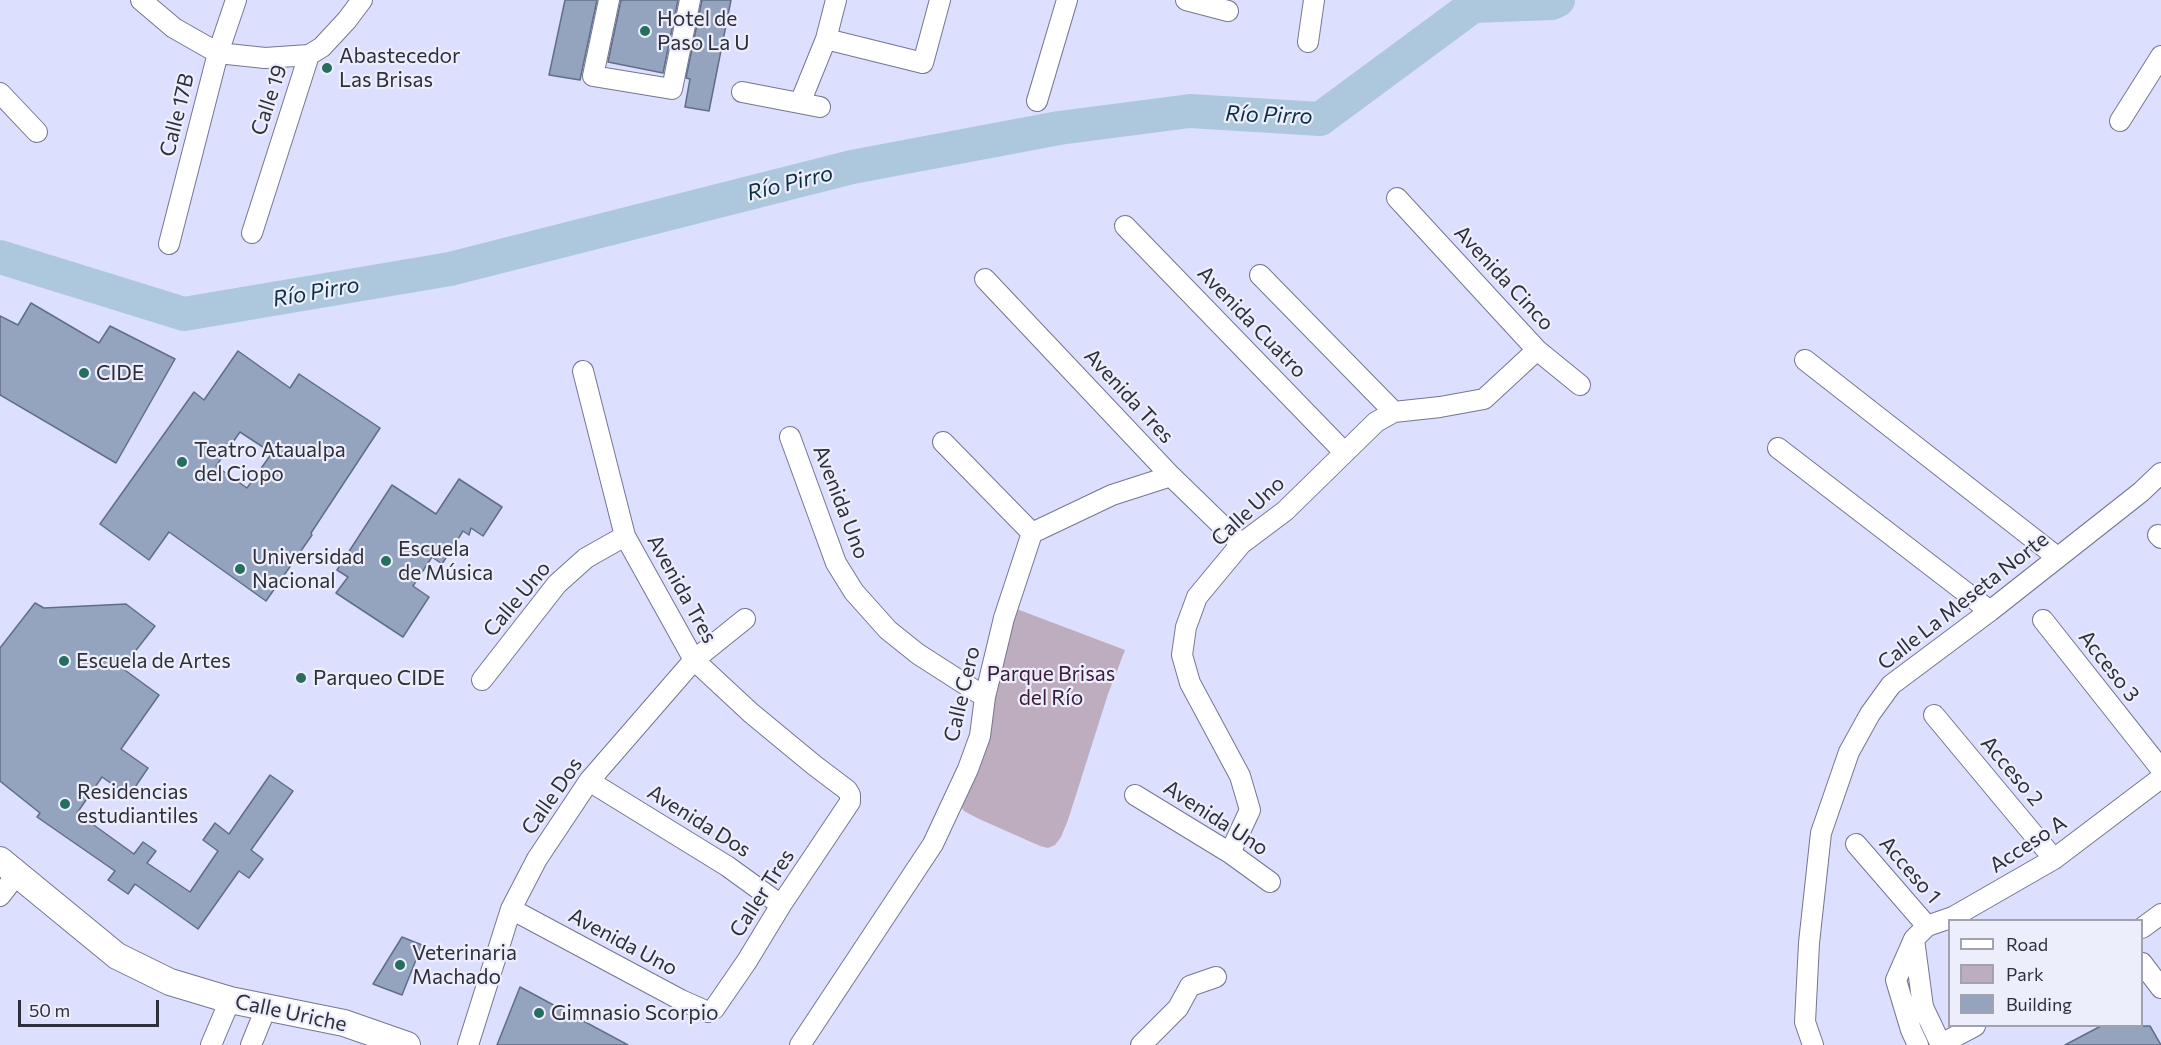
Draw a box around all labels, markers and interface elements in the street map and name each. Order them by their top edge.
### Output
place label: Hotel de Paso La U [657,6,750,56]
marker: Hotel de Paso La U [638,24,652,38]
place label: Abastecedor Las Brisas [339,43,460,93]
street label: Calle 19 [246,61,292,139]
marker: Abastecedor Las Brisas [320,61,334,75]
street label: Calle 17B [155,71,199,159]
water label: Río Pirro [1225,100,1313,130]
water label: Río Pirro [744,160,836,206]
street label: Avenida Cinco [1449,220,1559,336]
street label: Avenida Cuatro [1192,261,1312,383]
water label: Río Pirro [271,271,361,313]
street label: Avenida Tres [1079,343,1179,449]
place label: CIDE [96,360,144,386]
marker: CIDE [77,366,91,380]
place label: Teatro Ataualpa del Ciopo [194,437,346,487]
street label: Avenida Uno [808,442,874,562]
marker: Teatro Ataualpa del Ciopo [175,455,189,469]
street label: Calle Uno [1206,471,1290,551]
street label: Calle La Meseta Norte [1873,527,2053,675]
street label: Avenida Tres [642,530,722,648]
place label: Escuela de Música [398,536,493,586]
place label: Universidad Nacional [252,544,364,594]
marker: Escuela de Música [379,554,393,568]
street label: Calle Uno [478,556,556,642]
marker: Universidad Nacional [233,562,247,576]
street label: Acceso 3 [2073,625,2145,707]
street label: Calle Cero [939,644,985,744]
place label: Escuela de Artes [76,648,231,674]
marker: Escuela de Artes [57,654,71,668]
park label: Parque Brisas del Río [987,661,1115,711]
place label: Parqueo CIDE [313,665,445,691]
marker: Parqueo CIDE [294,671,308,685]
street label: Acceso 2 [1975,731,2049,811]
street label: Calle Dos [516,753,588,839]
street label: Avenida Uno [1159,775,1273,861]
place label: Residencias estudiantiles [77,779,198,829]
street label: Avenida Dos [643,779,755,863]
marker: Residencias estudiantiles [58,797,72,811]
street label: Acceso A [1985,810,2071,878]
street label: Acceso 1 [1874,831,1946,909]
street label: Caller Tres [724,844,800,942]
street label: Avenida Uno [564,903,682,981]
legend [1948,919,2143,1027]
text: Road [2006,933,2048,955]
place label: Veterinaria Machado [412,940,517,990]
marker: Veterinaria Machado [393,958,407,972]
text: Park [2006,963,2044,985]
scale bar [21,988,162,1026]
street label: Calle Uriche [233,989,349,1037]
text: Building [2006,993,2072,1015]
text: 50 m [29,999,70,1021]
place label: Gimnasio Scorpio [551,1000,719,1026]
marker: Gimnasio Scorpio [532,1006,546,1020]

